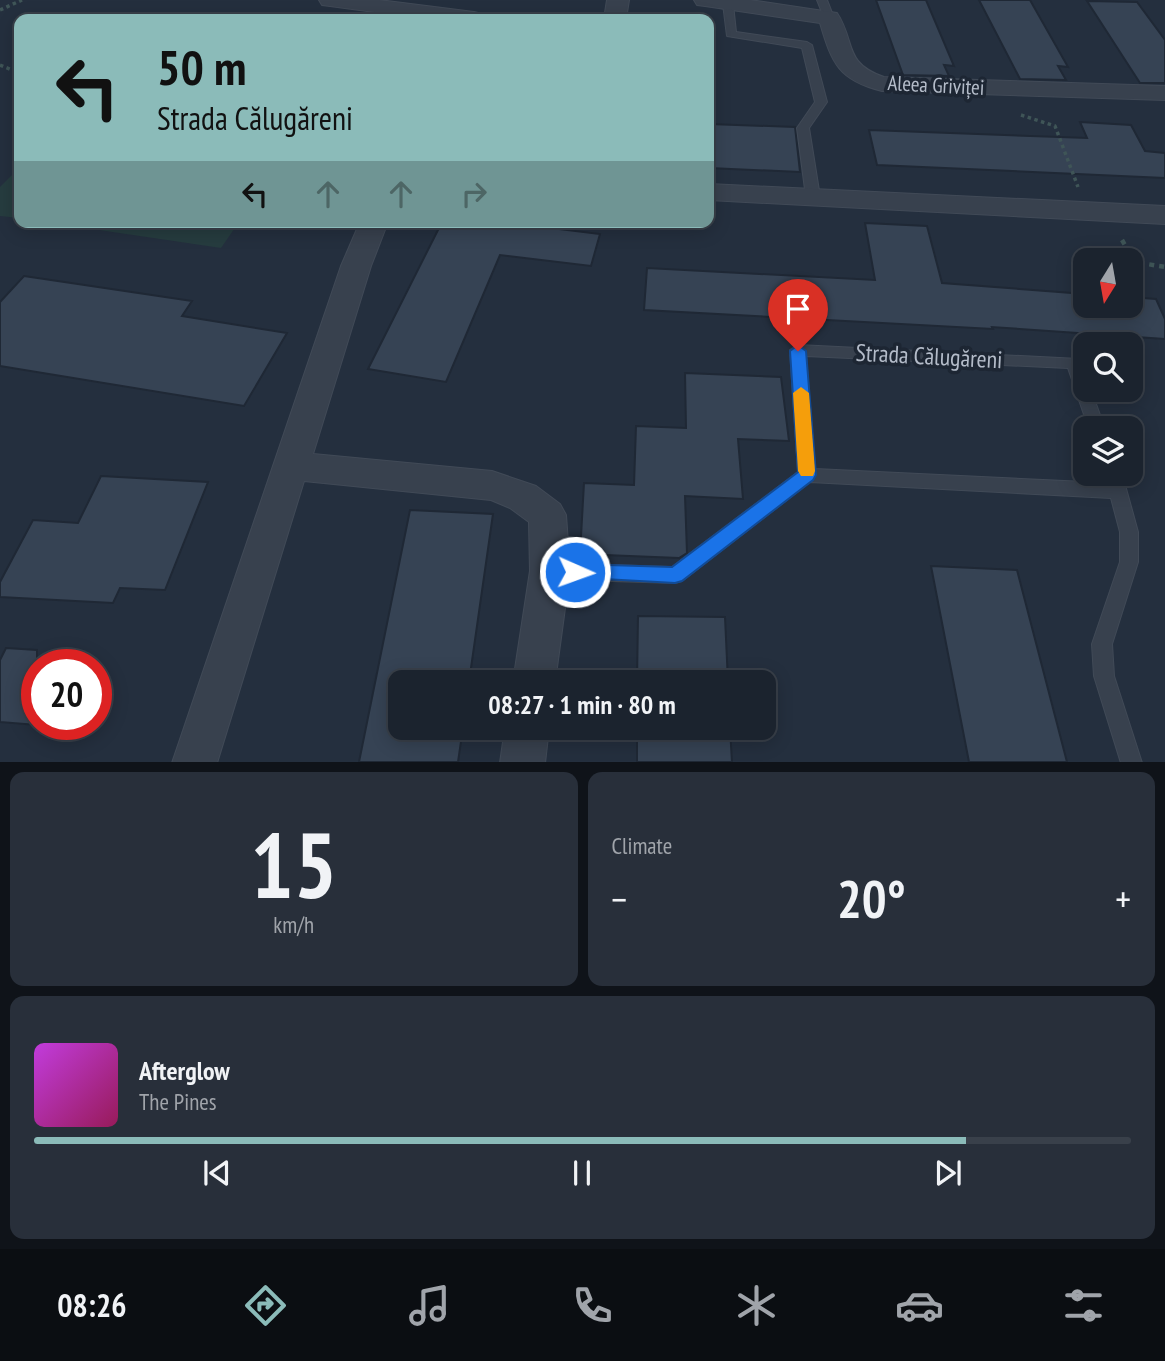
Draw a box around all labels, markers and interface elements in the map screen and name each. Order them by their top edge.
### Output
text: 50 m [157,35,246,99]
icon: left [42,42,133,133]
street label: Aleea Griviței [887,69,985,101]
text: Strada Călugăreni [157,97,353,139]
icon: left [236,175,274,213]
icon: ahead [309,175,347,213]
icon: ahead [382,175,420,213]
icon: right [455,175,493,213]
north arrow [1073,248,1143,318]
map controls [1073,248,1143,486]
pin [768,279,828,351]
icon: arrive [779,290,817,328]
button: search [1073,332,1143,402]
street label: Strada Călugăreni [855,337,1003,375]
button: layers [1073,416,1143,486]
position arrow [538,535,612,609]
speed limit sign: 20 [21,649,112,740]
text: 08:27 · 1 min · 80 m [488,688,676,721]
text: 15 [250,805,337,923]
text: Climate [612,831,672,860]
text: 20° [837,865,906,932]
text: − [612,874,627,923]
text: + [1115,874,1131,923]
text: km/h [273,910,314,939]
text: Afterglow [139,1054,230,1087]
text: The Pines [139,1087,217,1116]
icon: previous [198,1154,236,1192]
icon: pause [563,1154,601,1192]
icon: next [929,1154,967,1192]
icon: directions [241,1281,290,1330]
icon: music [405,1281,454,1330]
icon: phone [568,1281,617,1330]
icon: climate [732,1281,781,1330]
icon: car [895,1281,944,1330]
icon: filters [1059,1281,1108,1330]
text: 08:26 [57,1284,126,1326]

